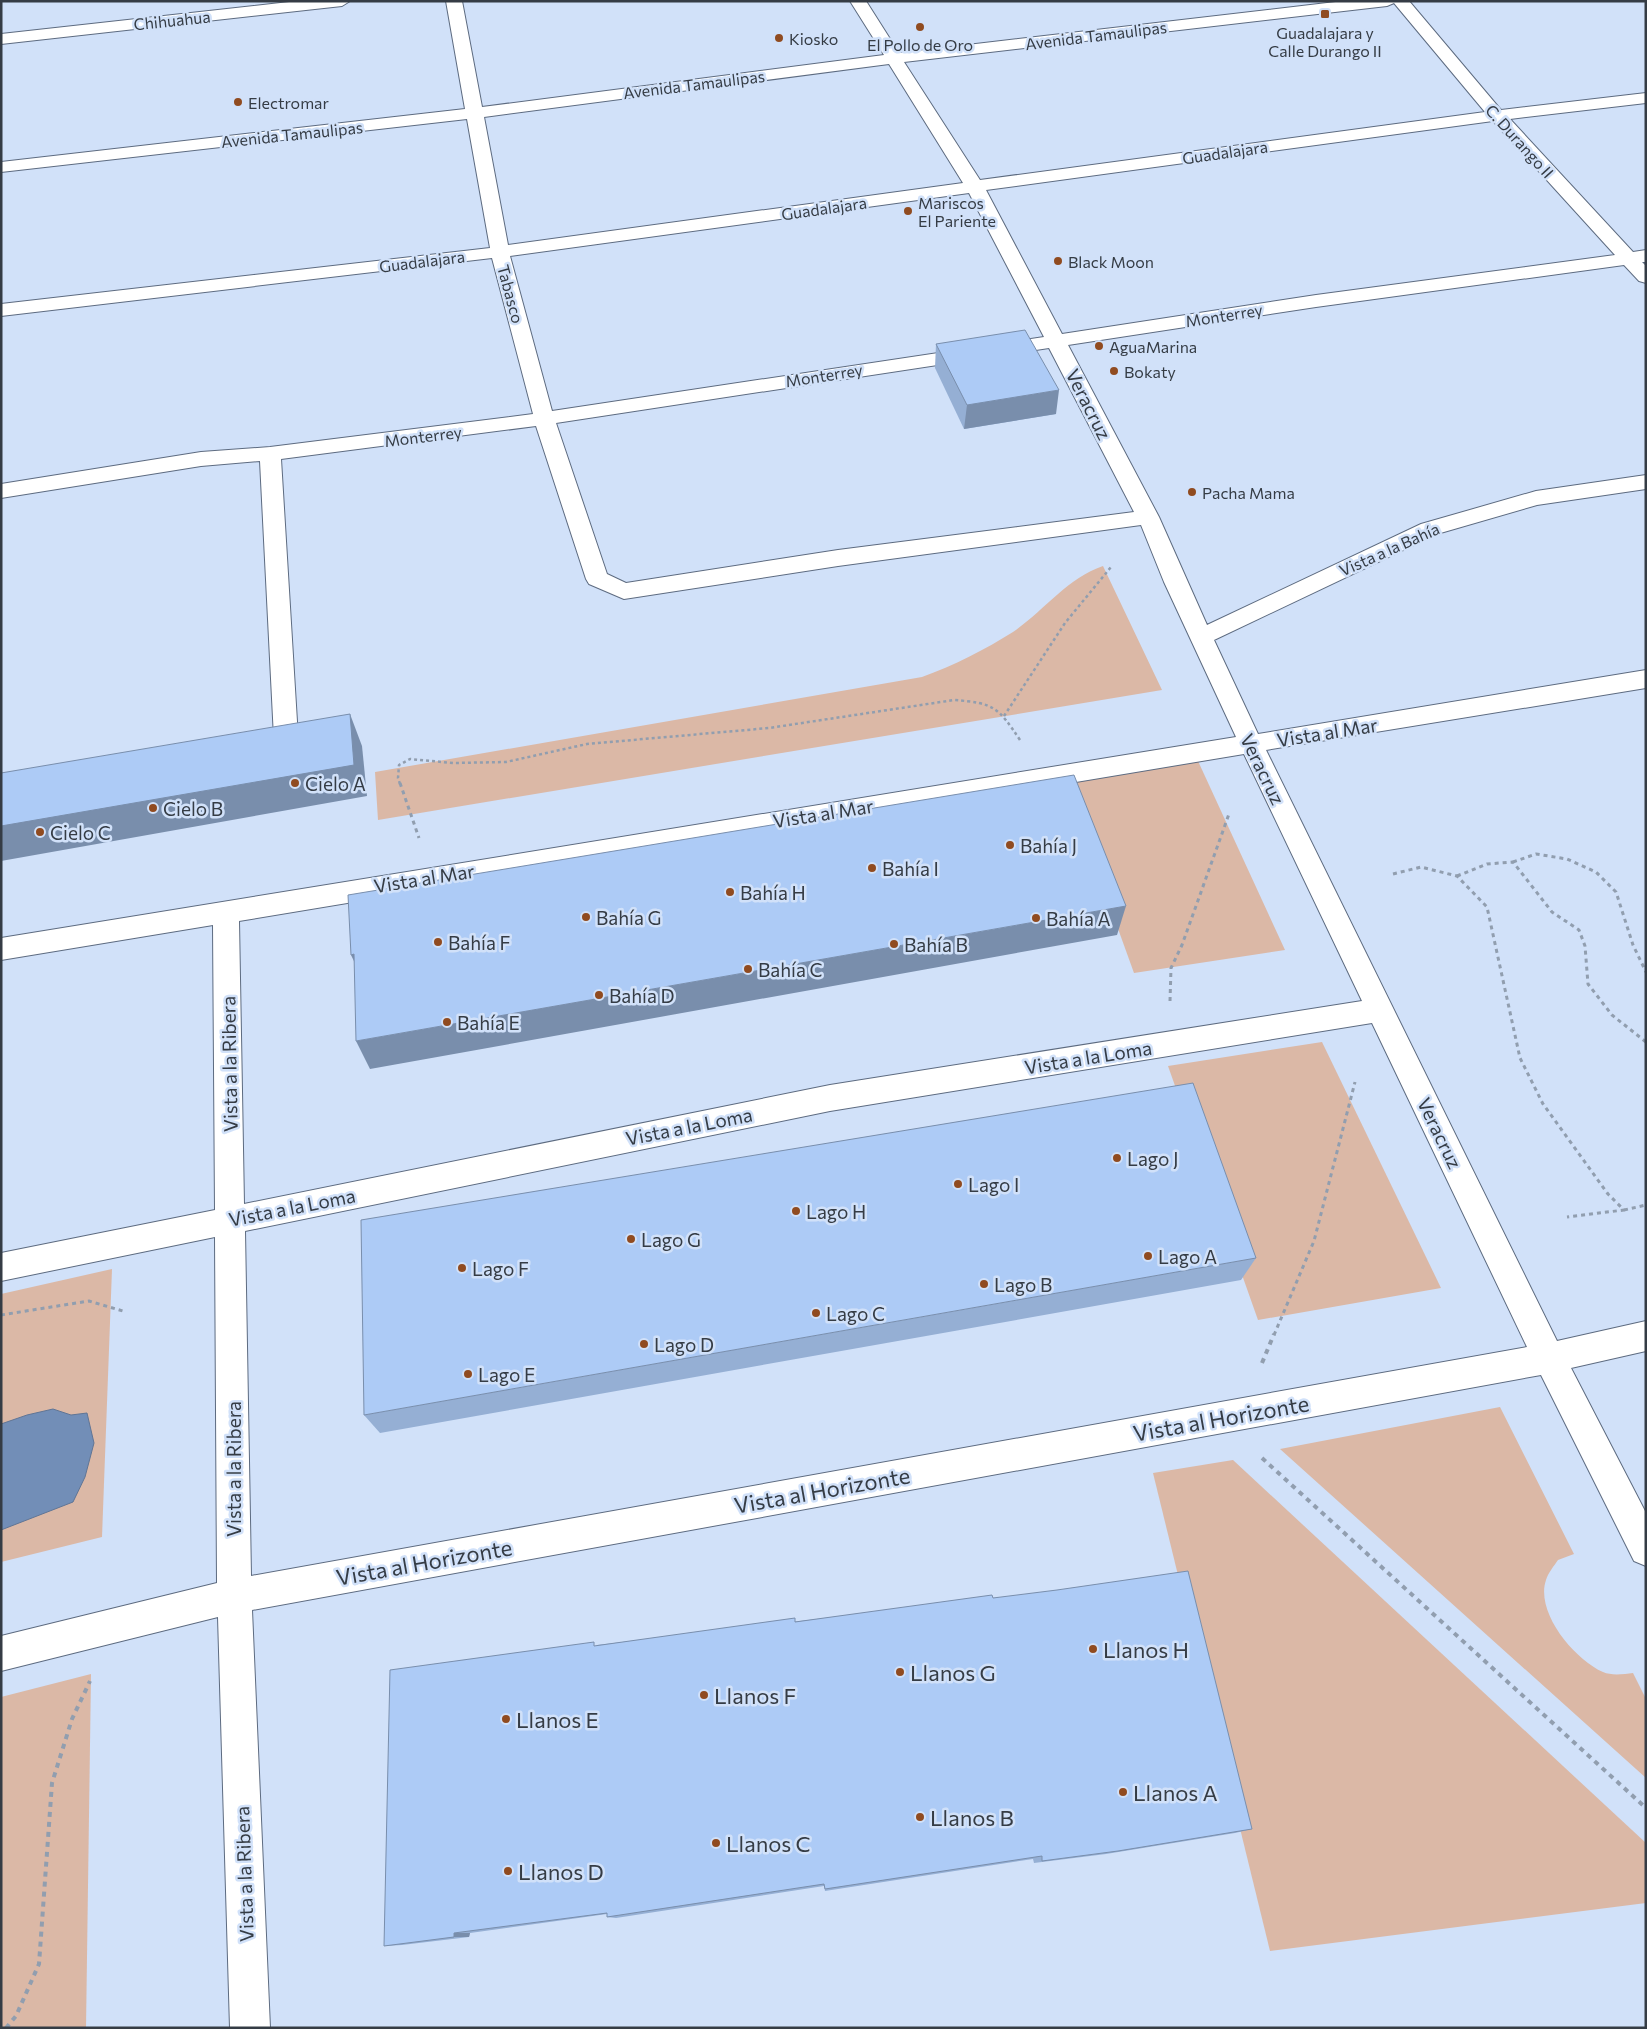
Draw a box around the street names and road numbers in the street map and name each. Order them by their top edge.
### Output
street label: Chihuahua [133,7,211,33]
street label: Avenida Tamaulipas [1024,17,1168,53]
street label: Avenida Tamaulipas [622,66,766,102]
street label: C. Durango II [1482,100,1558,182]
street label: Avenida Tamaulipas [220,117,364,151]
street label: Guadalajara [1181,137,1269,167]
street label: Guadalajara [780,193,868,223]
street label: Guadalajara [378,246,466,276]
street label: Tabasco [494,263,528,325]
street label: Monterrey [1184,300,1264,330]
street label: Monterrey [784,360,864,390]
street label: Veracruz [1061,365,1117,443]
street label: Monterrey [383,422,463,450]
street label: Vista a la Bahía [1336,518,1442,580]
street label: Vista al Mar [1275,713,1379,751]
street label: Veracruz [1236,730,1290,808]
street label: Vista al Mar [771,794,875,832]
street label: Vista al Mar [372,859,476,897]
street label: Vista a la Ribera [216,996,242,1132]
street label: Vista a la Loma [1023,1036,1153,1078]
street label: Veracruz [1413,1094,1467,1172]
street label: Vista a la Loma [624,1102,754,1150]
street label: Vista a la Loma [227,1183,357,1231]
street label: Vista al Horizonte [1131,1389,1311,1447]
street label: Vista a la Ribera [222,1401,245,1537]
street label: Vista al Horizonte [732,1461,912,1519]
street label: Vista al Horizonte [334,1533,514,1591]
street label: Vista a la Ribera [230,1806,258,1942]

